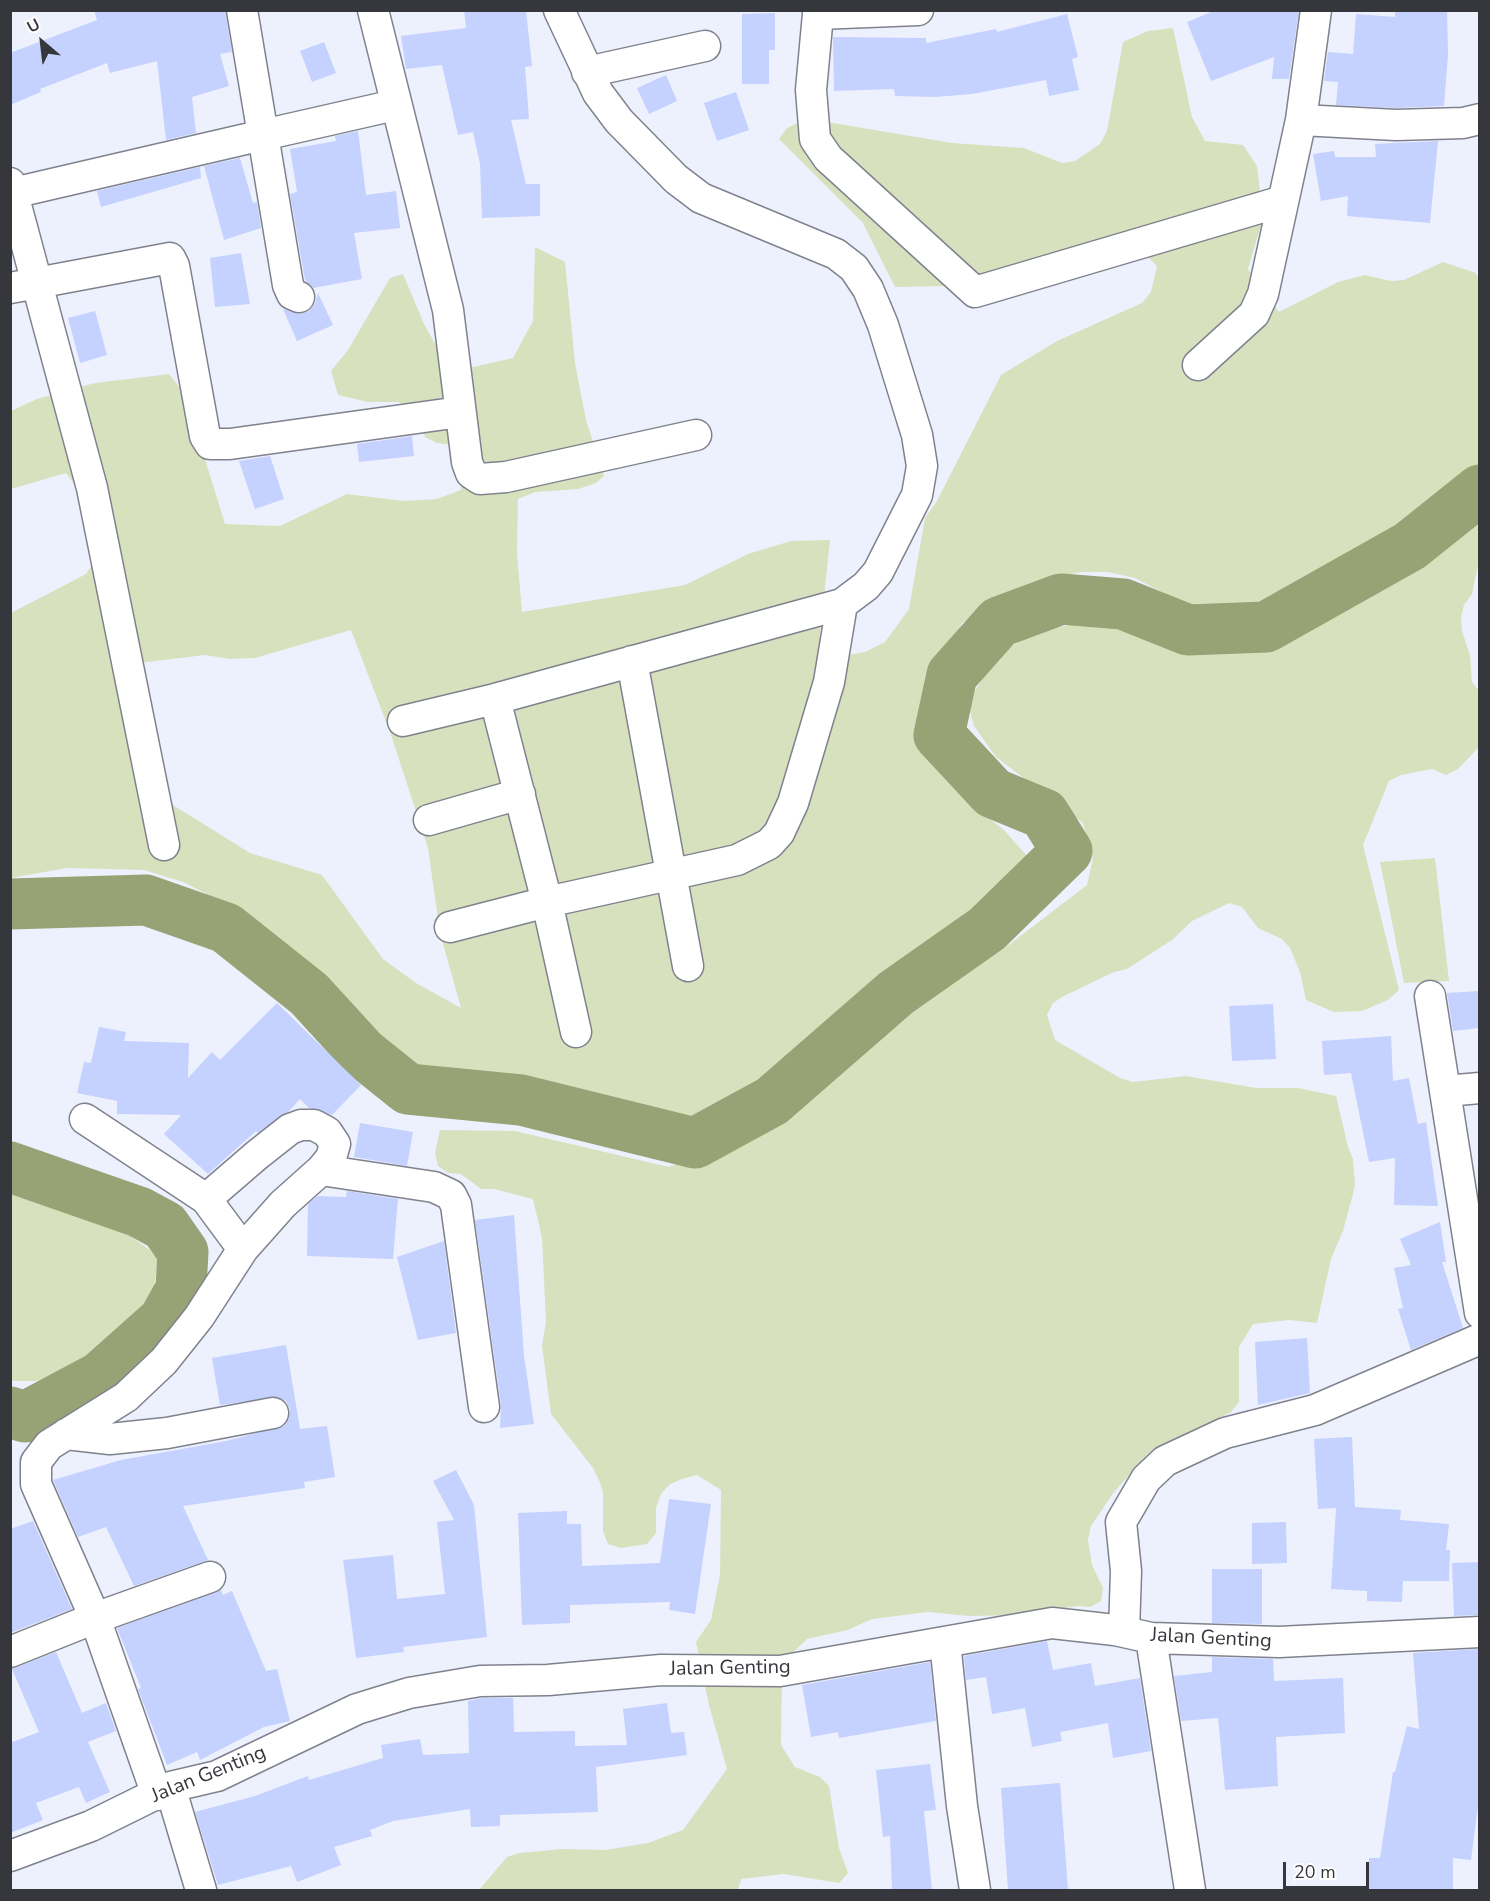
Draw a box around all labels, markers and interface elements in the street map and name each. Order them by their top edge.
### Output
north arrow [12,12,72,72]
text: U [23,14,44,39]
street label: Jalan Genting [1150,1624,1272,1654]
street label: Jalan Genting [669,1656,791,1682]
street label: Jalan Genting [148,1741,270,1809]
scale bar [1286,1850,1372,1888]
text: 20 m [1294,1860,1336,1884]

